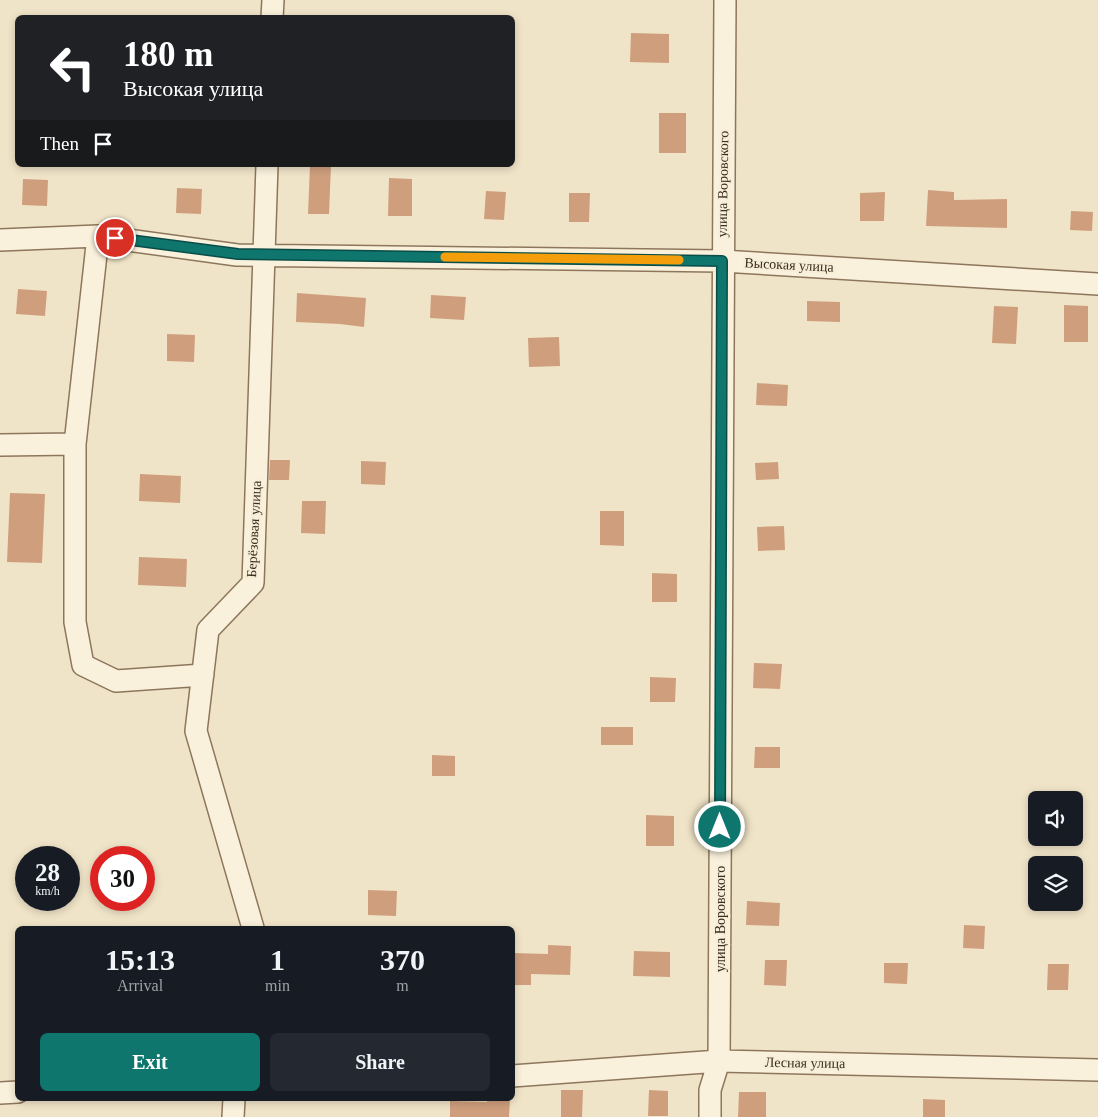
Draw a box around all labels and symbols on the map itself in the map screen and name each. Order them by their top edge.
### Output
street label: улица Воровского [715,131,731,237]
pin [94,217,136,259]
street label: Высокая улица [744,255,835,275]
street label: Берёзовая улица [244,479,264,578]
position arrow [693,800,745,852]
speed limit sign: 30 [90,846,155,911]
street label: улица Воровского [713,866,728,972]
street label: Лесная улица [765,1055,846,1071]

